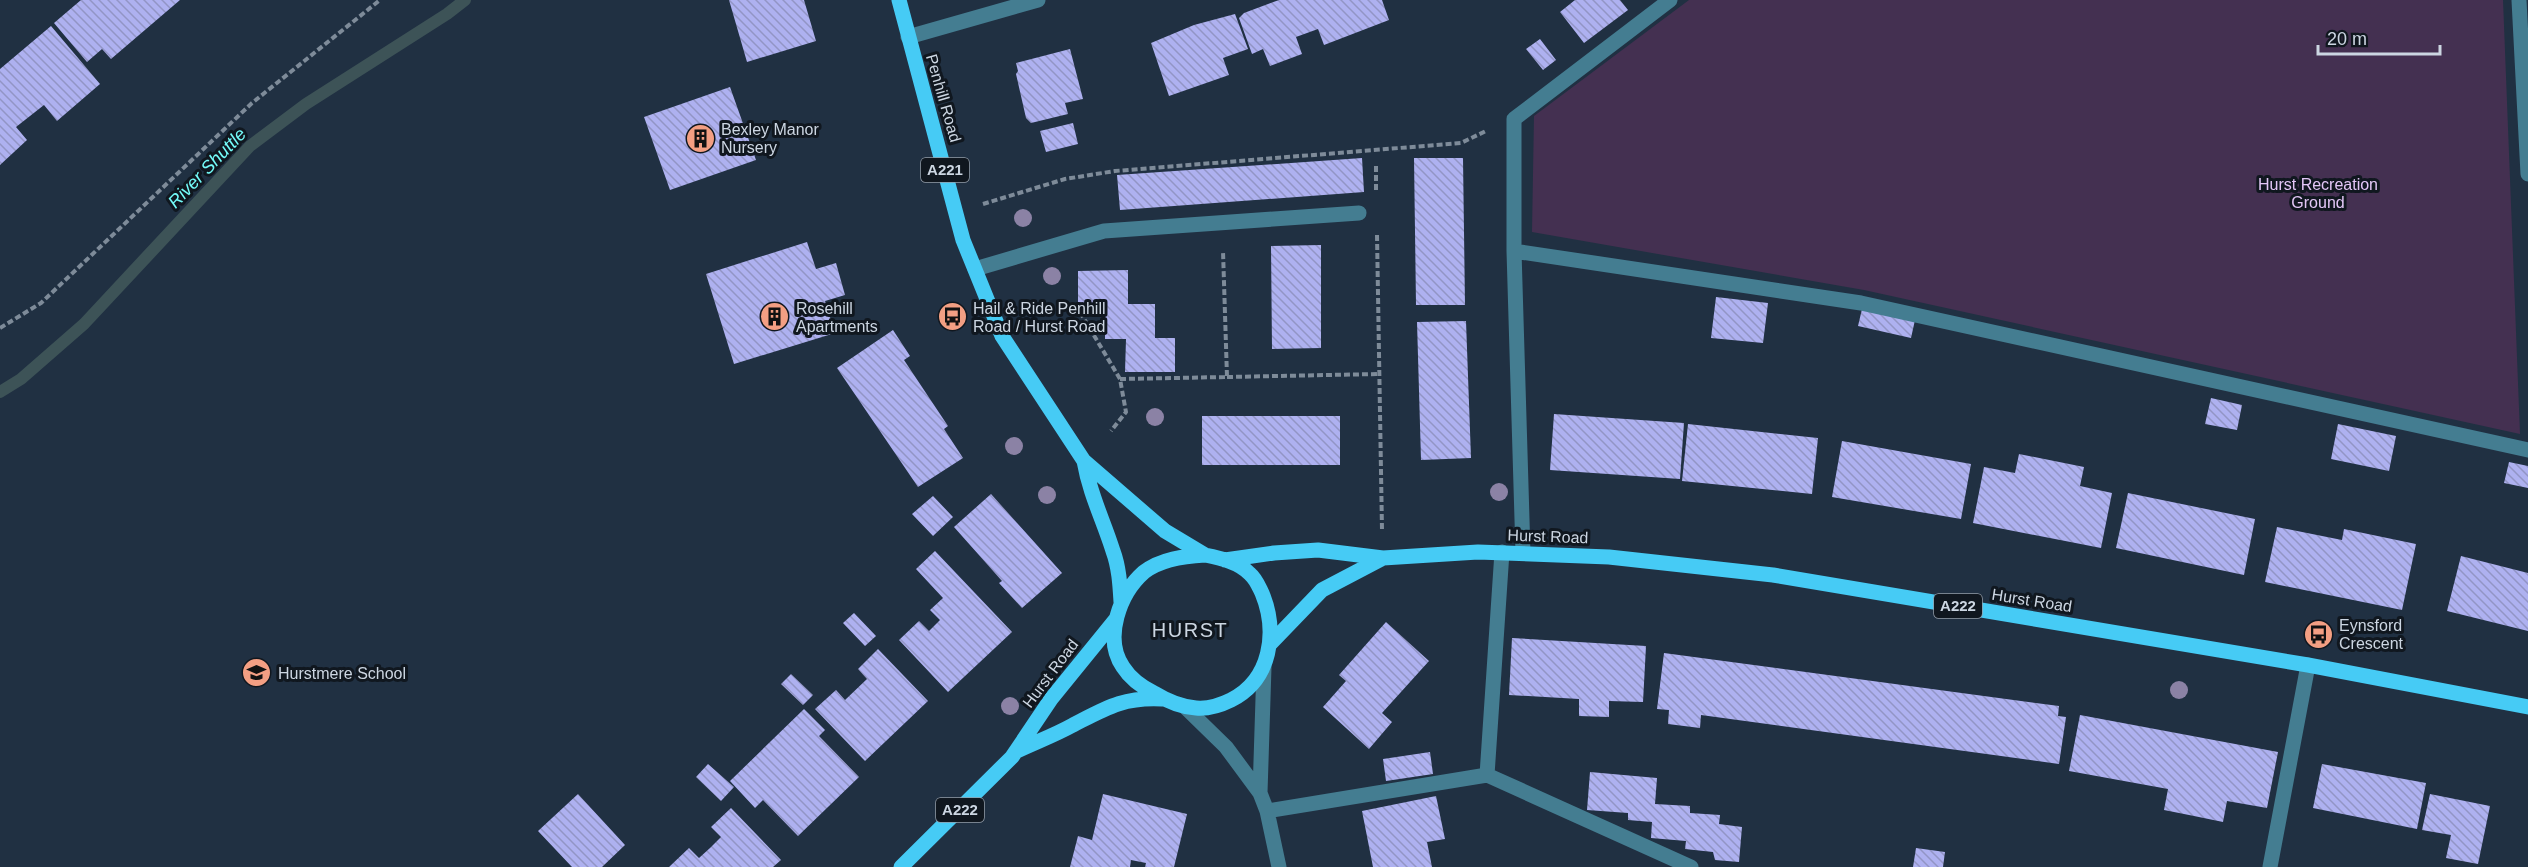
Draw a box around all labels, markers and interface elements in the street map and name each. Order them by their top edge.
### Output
scale bar [2318,18,2440,56]
text: 20 m [2327,29,2367,49]
street label: Penhill Road [923,52,964,144]
place label: Bexley Manor Nursery [721,121,819,156]
building icon: Bexley Manor Nursery [684,122,716,154]
water label: River Shuttle [164,124,250,212]
road number: A221 [921,158,969,182]
park label: Hurst Recreation Ground [2258,176,2378,211]
place label: Rosehill Apartments [796,300,878,335]
place label: Hail & Ride Penhill Road / Hurst Road [973,300,1106,335]
building icon: Rosehill Apartments [759,301,791,333]
bus stop icon: Hail & Ride Penhill Road / Hurst Road [936,301,968,333]
street label: Hurst Road [1507,527,1589,546]
street label: Hurst Road [1991,586,2073,615]
road number: A222 [1934,594,1982,618]
place label: Eynsford Crescent [2339,617,2404,652]
bus stop icon: Eynsford Crescent [2302,618,2334,650]
district label: HURST [1152,619,1228,641]
street label: Hurst Road [1019,636,1082,711]
school or university icon: Hurstmere School [241,657,273,689]
place label: Hurstmere School [278,665,406,682]
road number: A222 [936,798,984,822]

